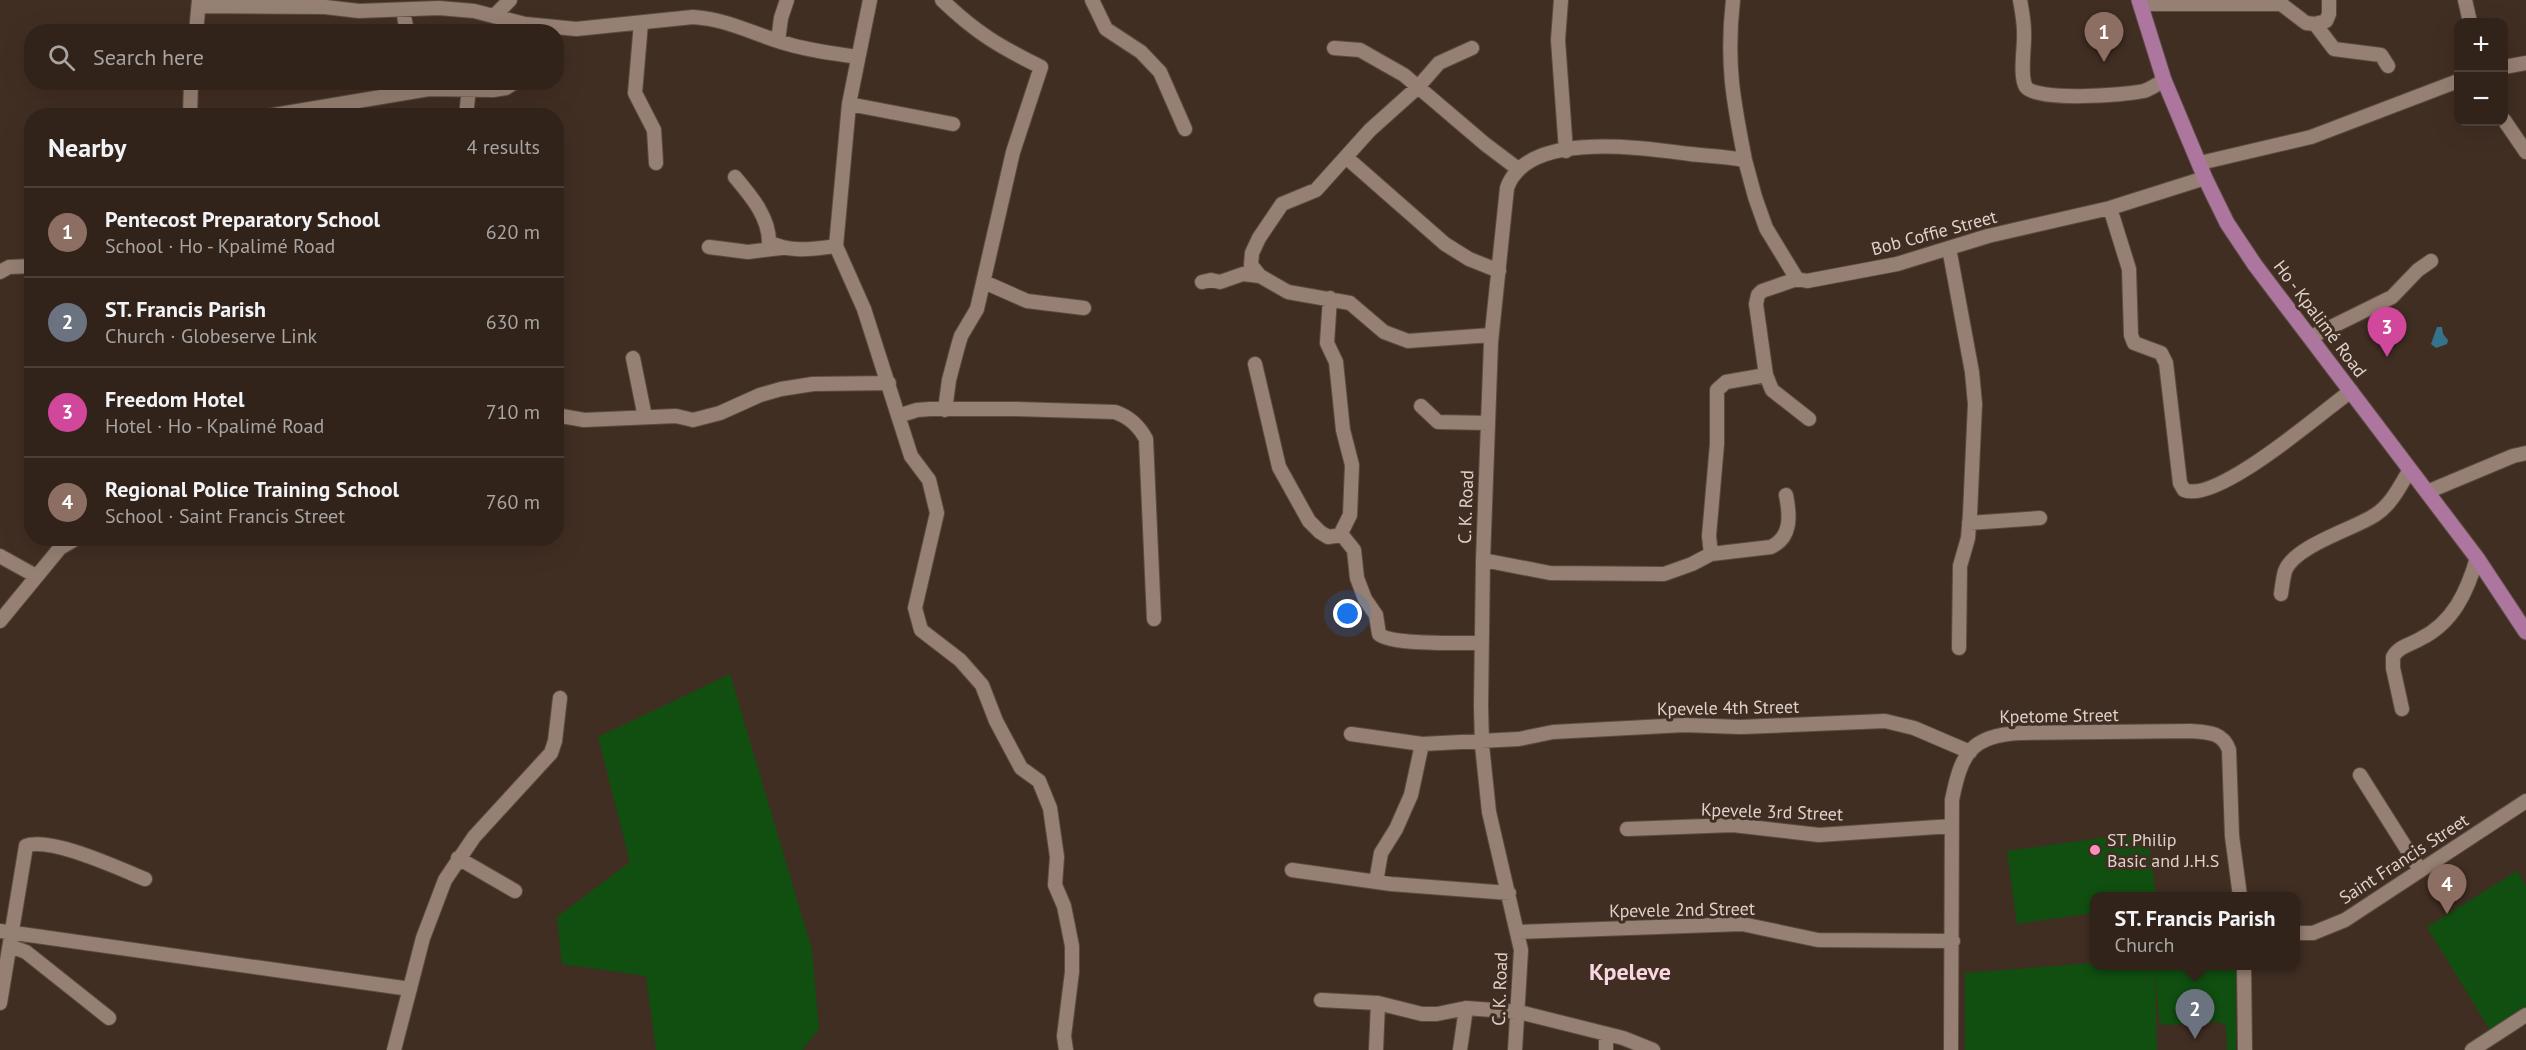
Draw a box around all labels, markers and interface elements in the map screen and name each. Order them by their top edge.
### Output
pin: 1 [2084,13,2124,62]
map controls [2454,18,2508,126]
button: + [2454,18,2508,72]
search box [24,24,564,90]
icon: search [45,41,78,74]
text: Search here [93,43,204,71]
button: − [2454,72,2508,126]
text: Nearby [48,131,126,164]
text: 4 results [467,134,540,160]
text: Pentecost Preparatory School [105,205,380,233]
street label: Bob Coffie Street [1869,205,1999,260]
text: 1 [62,219,73,245]
text: 620 m [486,219,540,245]
text: School · Ho - Kpalimé Road [105,233,335,259]
street label: Ho - Kpalimé Road [2269,256,2372,382]
text: ST. Francis Parish [105,295,266,323]
pin: 3 [2368,308,2406,357]
text: 2 [62,309,73,335]
text: 630 m [486,309,540,335]
text: Church · Globeserve Link [105,323,317,349]
text: Freedom Hotel [105,385,244,413]
text: 3 [62,399,73,425]
text: 710 m [486,399,540,425]
text: Hotel · Ho - Kpalimé Road [105,413,324,439]
street label: C. K. Road [1453,470,1478,544]
text: Regional Police Training School [105,475,399,503]
text: 4 [62,489,73,515]
text: 760 m [486,489,540,515]
text: School · Saint Francis Street [105,503,345,529]
your location [1333,599,1362,628]
street label: Kpevele 4th Street [1657,695,1799,720]
street label: Kpetome Street [1999,703,2119,728]
street label: Kpevele 3rd Street [1701,798,1843,825]
street label: Saint Francis Street [2335,808,2473,909]
place label: ST. Philip Basic and J.H.S [2107,828,2219,872]
marker: ST. Philip Basic and J.H.S [2088,843,2102,857]
pin: 4 [2428,864,2466,914]
popup [2090,892,2300,970]
street label: Kpevele 2nd Street [1609,897,1755,922]
text: ST. Francis Parish [2114,904,2276,932]
text: Church [2114,932,2174,958]
street label: C. K. Road [1487,952,1512,1026]
district label: Kpeleve [1589,956,1671,987]
pin: 2 [2176,990,2214,1039]

